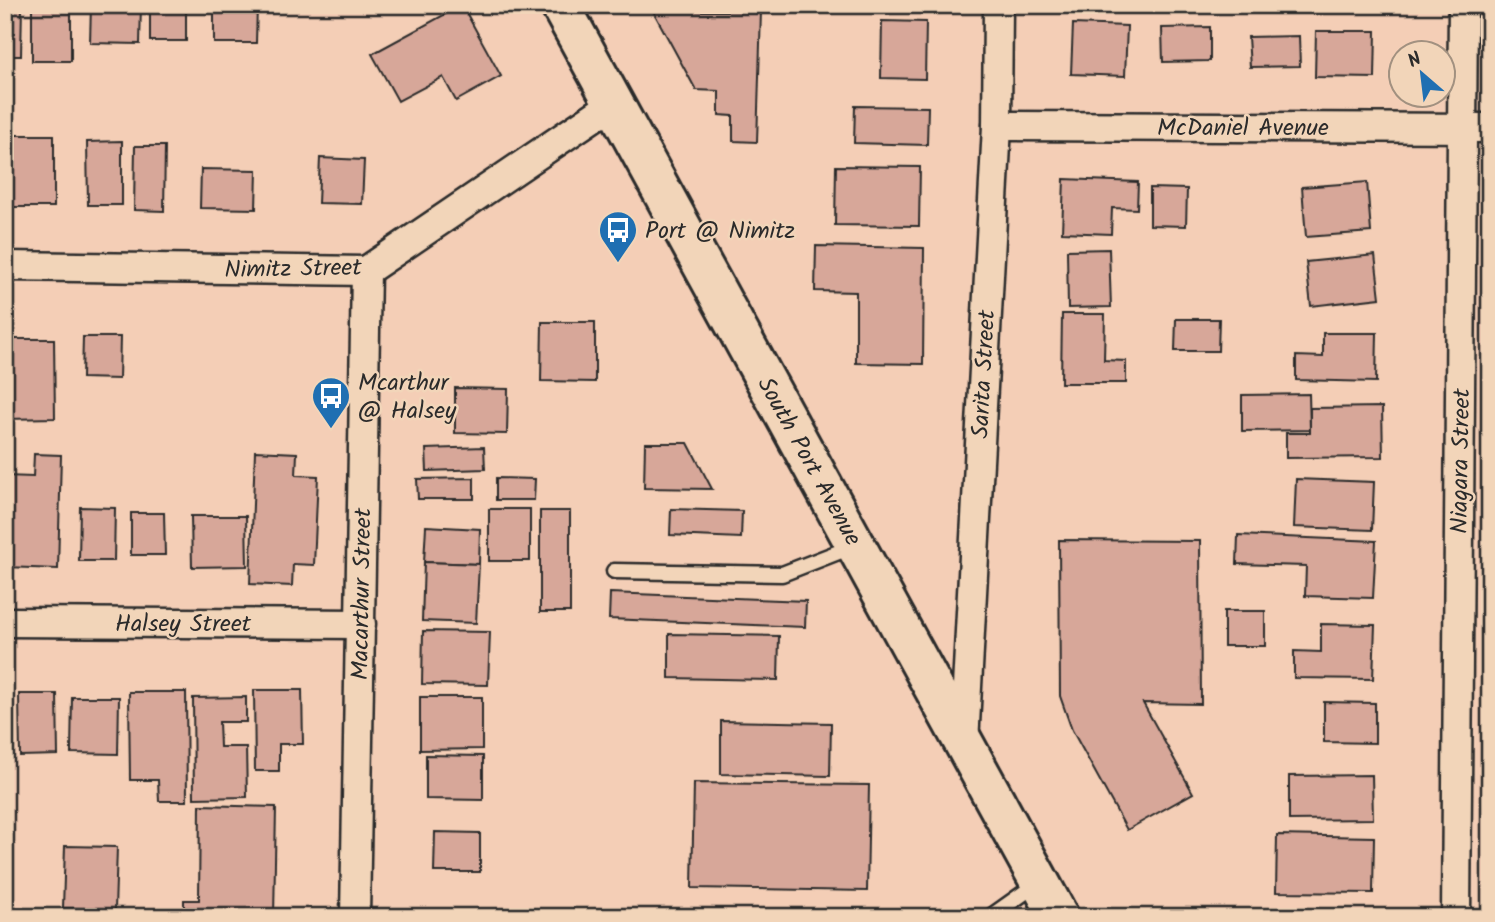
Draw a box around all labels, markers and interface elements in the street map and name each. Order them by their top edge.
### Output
north arrow [1386,38,1456,108]
text: N [1403,45,1427,77]
street label: McDaniel Avenue [1157,109,1329,148]
bus stop icon: Port @ Nimitz [597,209,639,264]
place label: Port @ Nimitz [645,212,795,251]
street label: Nimitz Street [224,249,363,290]
street label: Sarita Street [962,308,1007,439]
place label: Mcarthur @ Halsey [358,364,457,431]
street label: South Port Avenue [746,370,871,554]
bus stop icon: Mcarthur @ Halsey [310,375,352,430]
street label: Niagara Street [1441,387,1482,534]
street label: Macarthur Street [342,507,384,680]
street label: Halsey Street [115,605,252,644]

